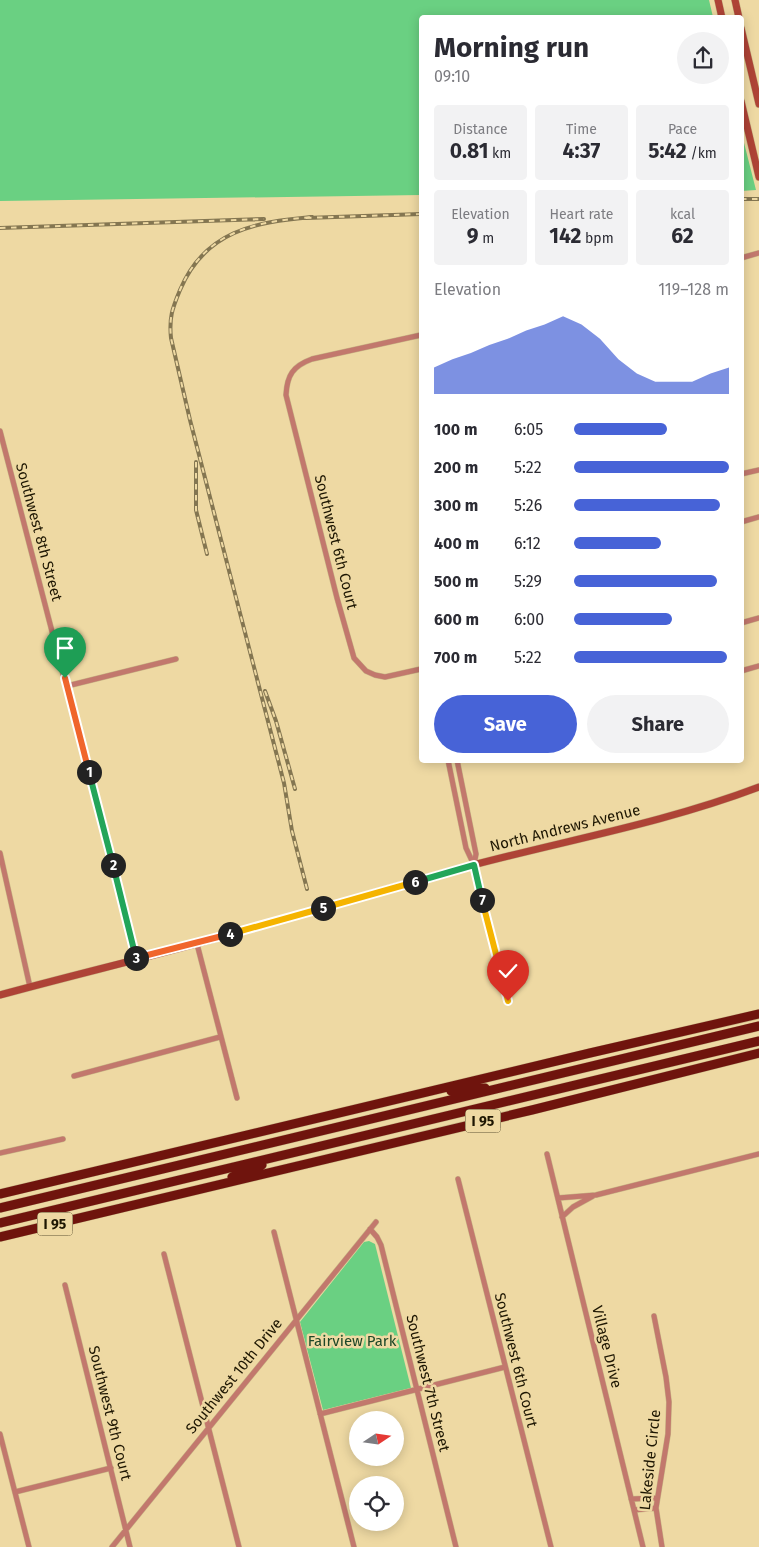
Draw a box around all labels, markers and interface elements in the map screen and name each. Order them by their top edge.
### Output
text: Morning run [434,31,589,64]
button: share [677,32,729,84]
text: 09:10 [434,67,470,86]
text: Distance [453,121,508,138]
text: Time [566,121,597,138]
text: Pace [668,121,697,138]
text: 0.81 [450,138,488,164]
text: 4:37 [563,138,600,164]
text: 5:42 [648,138,687,164]
text: km [488,145,511,162]
text: /km [687,145,717,162]
text: Elevation [451,206,510,223]
text: Heart rate [550,206,613,223]
text: kcal [670,206,695,223]
text: 9 [467,223,479,249]
text: 142 [549,223,581,249]
text: 62 [671,223,694,249]
text: m [479,230,494,247]
text: bpm [581,230,614,247]
text: Elevation [434,280,501,299]
text: 119–128 m [658,280,729,299]
text: 100 m [434,420,477,439]
text: 6:05 [514,420,543,439]
text: 200 m [434,458,478,477]
text: 5:22 [514,458,542,477]
street label: Southwest 8th Street [12,461,66,604]
street label: Southwest 6th Court [311,473,362,612]
text: 300 m [434,496,478,515]
text: 5:26 [514,496,542,515]
text: 400 m [434,534,479,553]
text: 6:12 [514,534,541,553]
text: 500 m [434,572,479,591]
text: 5:29 [514,572,542,591]
text: 600 m [434,610,479,629]
text: 6:00 [514,610,544,629]
pin [44,627,86,678]
icon: arrive [51,634,79,662]
text: 700 m [434,648,477,667]
text: 5:22 [514,648,542,667]
button: Save [434,695,577,753]
button: Share [587,695,729,753]
pin: 1 [76,760,102,784]
text: 1 [86,764,93,781]
street label: North Andrews Avenue [488,801,642,855]
pin: 2 [100,852,126,878]
text: 2 [110,857,117,874]
pin: 6 [402,870,428,894]
text: 6 [412,874,419,891]
pin: 7 [470,888,494,912]
text: 7 [479,892,486,909]
pin: 5 [310,896,336,920]
text: 5 [320,900,327,917]
pin: 4 [218,922,242,946]
text: 4 [227,926,234,943]
pin: 3 [124,946,148,970]
text: 3 [133,950,140,967]
pin [487,950,529,1001]
icon: check [494,957,522,985]
road number: I 95 [466,1110,500,1132]
road number: I 95 [38,1212,72,1236]
street label: Southwest 6th Court [491,1291,542,1430]
street label: Village Drive [588,1304,626,1390]
street label: Southwest 7th Street [402,1313,454,1454]
street label: Southwest 10th Drive [182,1315,286,1437]
park label: Fairview Park [308,1332,397,1350]
street label: Southwest 9th Court [85,1344,136,1483]
street label: Lakeside Circle [636,1409,664,1511]
north arrow [349,1411,404,1466]
map controls [349,1411,404,1531]
button: locate [349,1476,404,1531]

